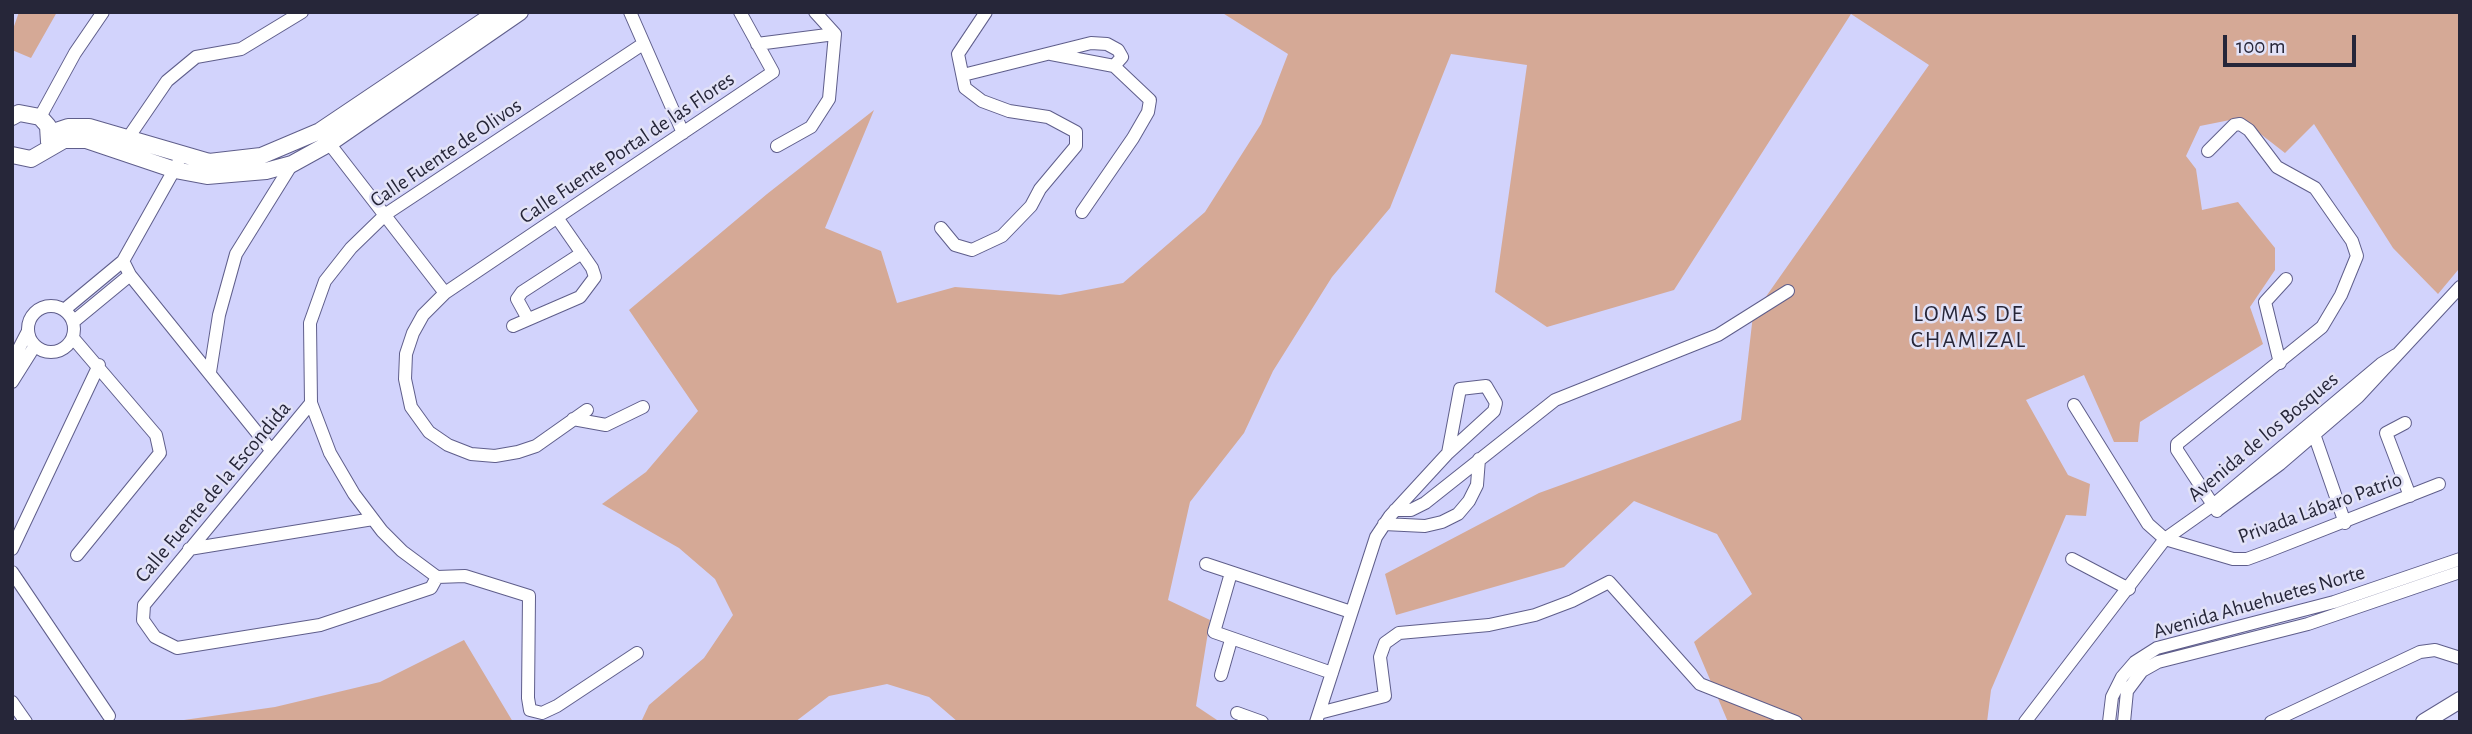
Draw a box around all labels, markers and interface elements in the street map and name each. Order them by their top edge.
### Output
scale bar [2227,21,2360,65]
text: 100 m [2236,36,2286,57]
street label: Calle Fuente Portal de las Flores [515,67,739,229]
street label: Calle Fuente de Olivos [365,93,527,213]
district label: LOMAS DE CHAMIZAL [1912,300,2026,354]
street label: Avenida de los Bosques [2183,367,2343,507]
street label: Calle Fuente de la Escondida [130,396,296,588]
street label: Privada Lábaro Patrio [2234,467,2406,549]
street label: Avenida Ahuehuetes Norte [2150,560,2368,644]

